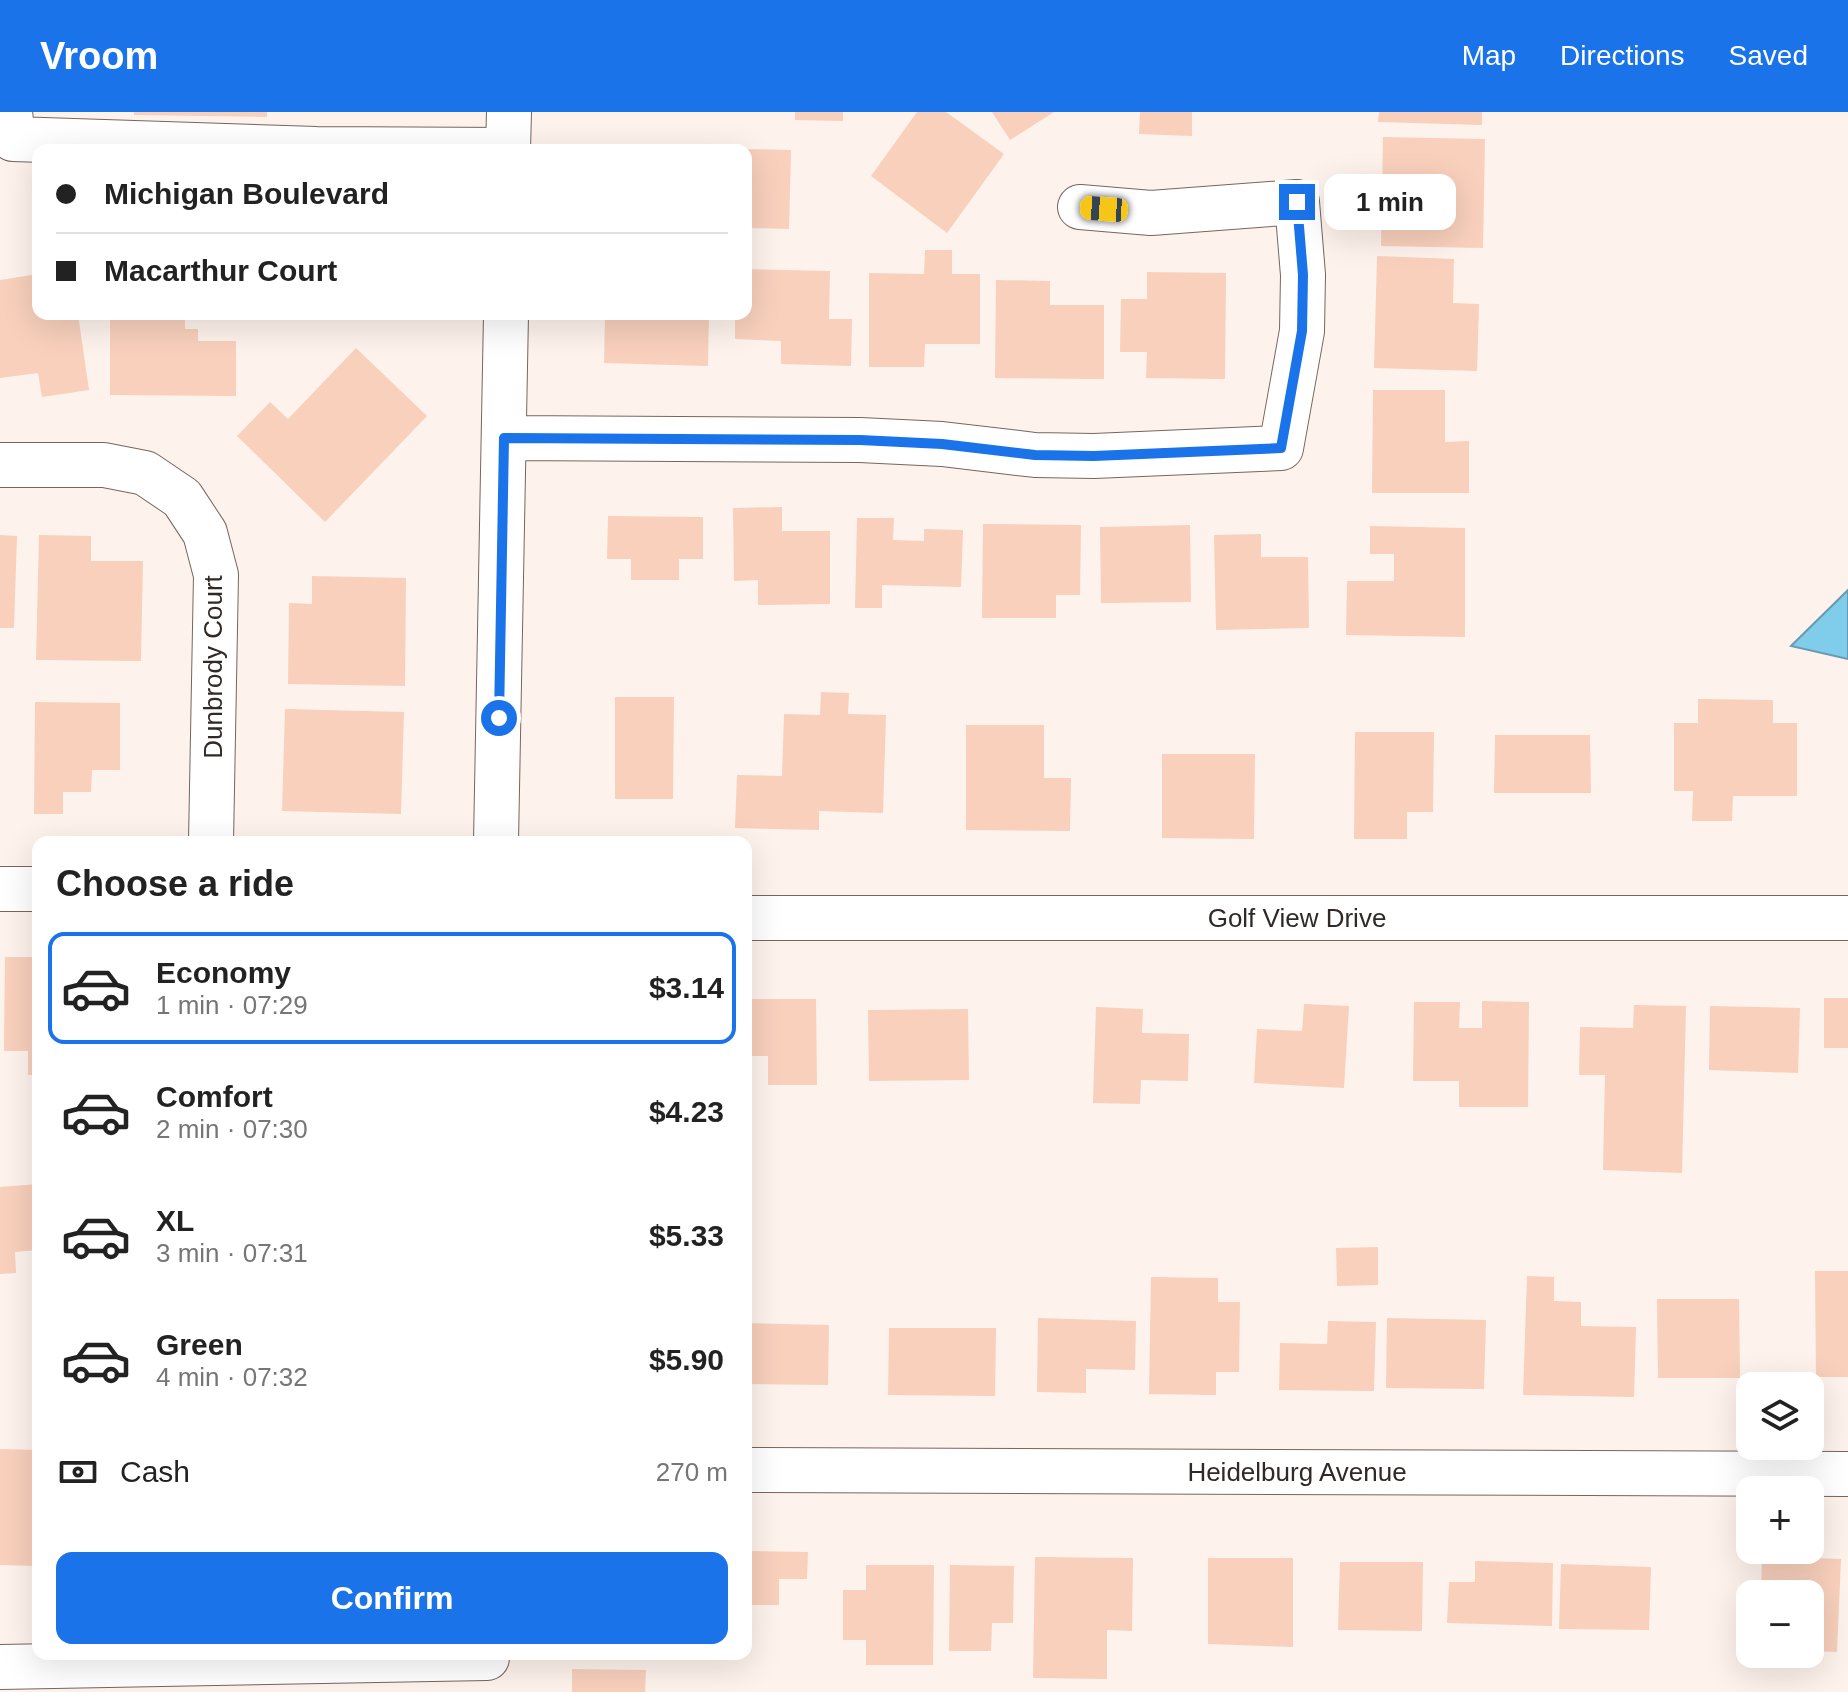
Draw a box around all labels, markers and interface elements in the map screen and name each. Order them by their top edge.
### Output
text: Vroom [40,35,158,77]
text: Map [1462,40,1516,71]
text: Directions [1560,40,1685,71]
text: Saved [1729,40,1808,71]
callout: 1 min [1325,174,1457,230]
text: Michigan Boulevard [104,177,389,210]
route end [1279,184,1315,220]
text: 1 min [1356,187,1424,217]
car [1079,195,1129,223]
text: Macarthur Court [104,254,337,287]
street label: Dunbrody Court [198,574,228,759]
route start [481,700,517,736]
text: Choose a ride [56,863,294,904]
street label: Golf View Drive [1208,903,1386,933]
icon: car [60,952,132,1024]
text: Economy [156,956,291,989]
text: $3.14 [649,971,724,1004]
text: 1 min · 07:29 [156,990,308,1020]
icon: car [60,1076,132,1148]
text: Comfort [156,1080,273,1113]
text: $4.23 [649,1095,724,1128]
text: 2 min · 07:30 [156,1114,308,1144]
icon: car [60,1200,132,1272]
text: XL [156,1204,194,1237]
text: $5.33 [649,1219,724,1252]
text: 3 min · 07:31 [156,1238,308,1268]
icon: car [60,1324,132,1396]
text: Green [156,1328,243,1361]
text: $5.90 [649,1343,724,1376]
text: 4 min · 07:32 [156,1362,308,1392]
map controls [1736,1372,1824,1668]
button: layers [1736,1372,1824,1460]
icon: cash [56,1450,100,1494]
text: Cash [120,1455,190,1488]
text: 270 m [656,1457,728,1487]
street label: Heidelburg Avenue [1187,1457,1407,1487]
button: + [1736,1476,1824,1564]
button: Confirm [56,1552,728,1644]
button: − [1736,1580,1824,1668]

